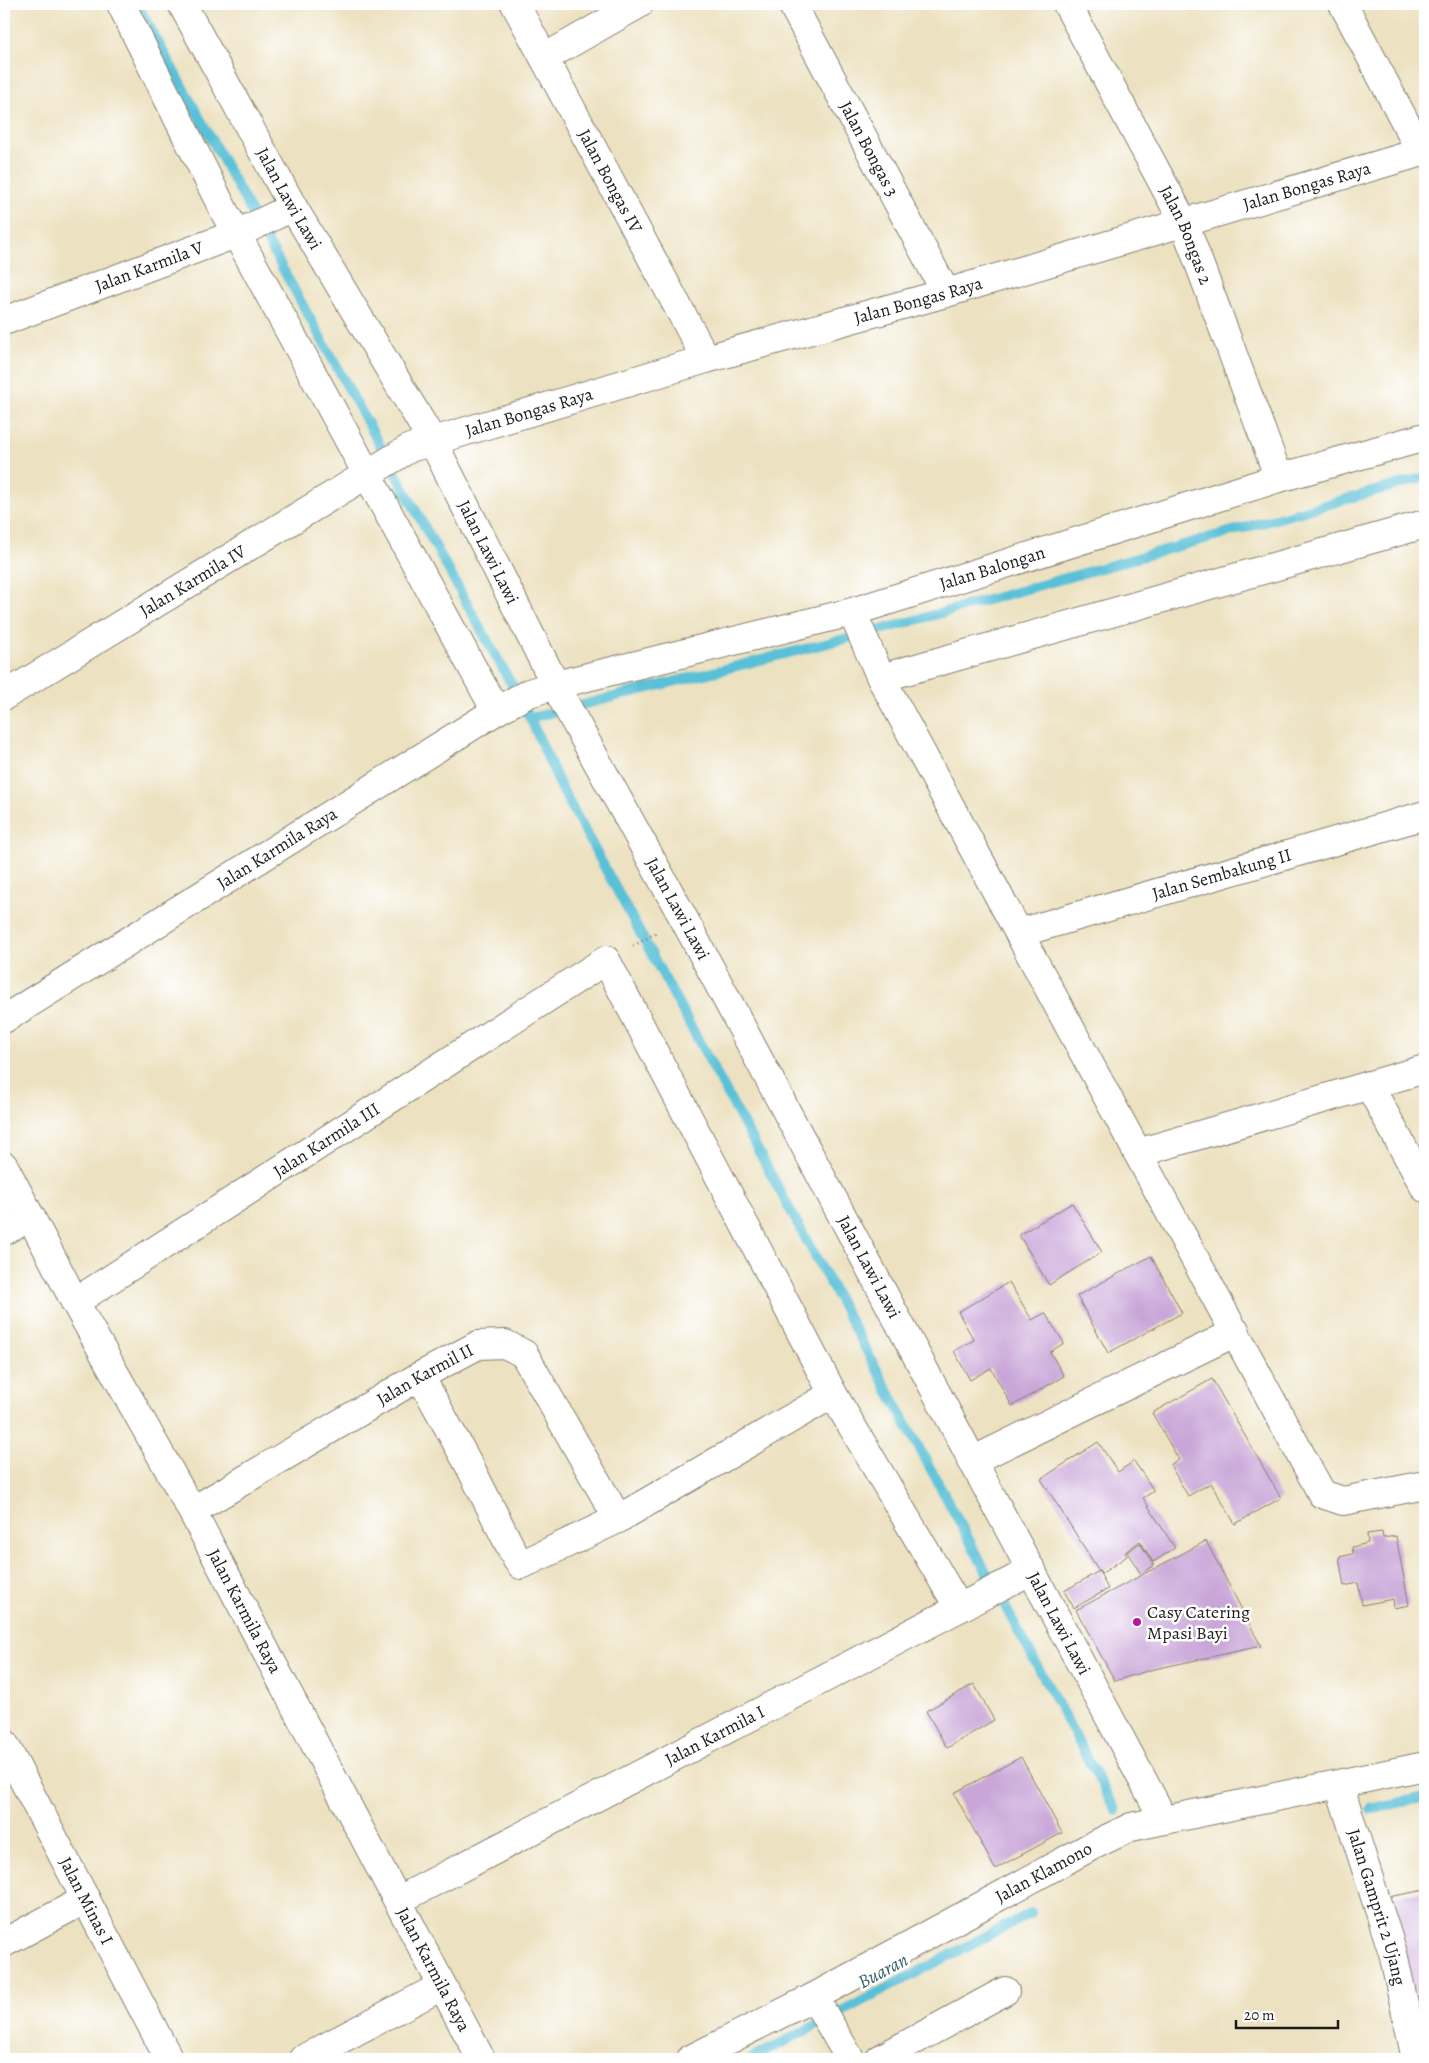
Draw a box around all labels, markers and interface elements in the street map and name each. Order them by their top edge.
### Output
street label: Jalan Bongas 3 [834,97,904,201]
street label: Jalan Bongas IV [572,125,648,237]
street label: Jalan Lawi Lawi [251,143,328,254]
street label: Jalan Bongas Raya [1240,156,1374,216]
street label: Jalan Bongas 2 [1154,181,1218,288]
street label: Jalan Karmila V [92,235,207,298]
street label: Jalan Bongas Raya [851,271,986,330]
street label: Jalan Bongas Raya [462,382,596,443]
street label: Jalan Lawi Lawi [452,496,525,608]
street label: Jalan Karmila IV [135,539,250,622]
street label: Jalan Balongan [936,540,1048,596]
street label: Jalan Karmila Raya [212,801,342,895]
street label: Jalan Sembakung II [1149,842,1294,906]
street label: Jalan Lawi Lawi [640,853,716,964]
street label: Jalan Karmila III [268,1097,384,1183]
street label: Jalan Lawi Lawi [832,1211,907,1322]
street label: Jalan Karmil II [372,1338,477,1411]
street label: Jalan Karmila Raya [202,1545,288,1678]
street label: Jalan Lawi Lawi [1022,1568,1096,1679]
place label: Casy Catering Mpasi Bayi [1147,1600,1250,1645]
marker: Casy Catering Mpasi Bayi [1131,1616,1143,1628]
street label: Jalan Karmila I [661,1700,769,1771]
street label: Jalan Gamprit 2 Ujang [1342,1826,1412,1988]
street label: Jalan Klamono [991,1836,1096,1908]
street label: Jalan Minas I [54,1853,119,1949]
street label: Jalan Karmila Raya [391,1903,477,2036]
water label: Buaran [853,1947,913,1995]
scale bar [1236,1998,1339,2030]
text: 20 m [1244,2005,1275,2025]

